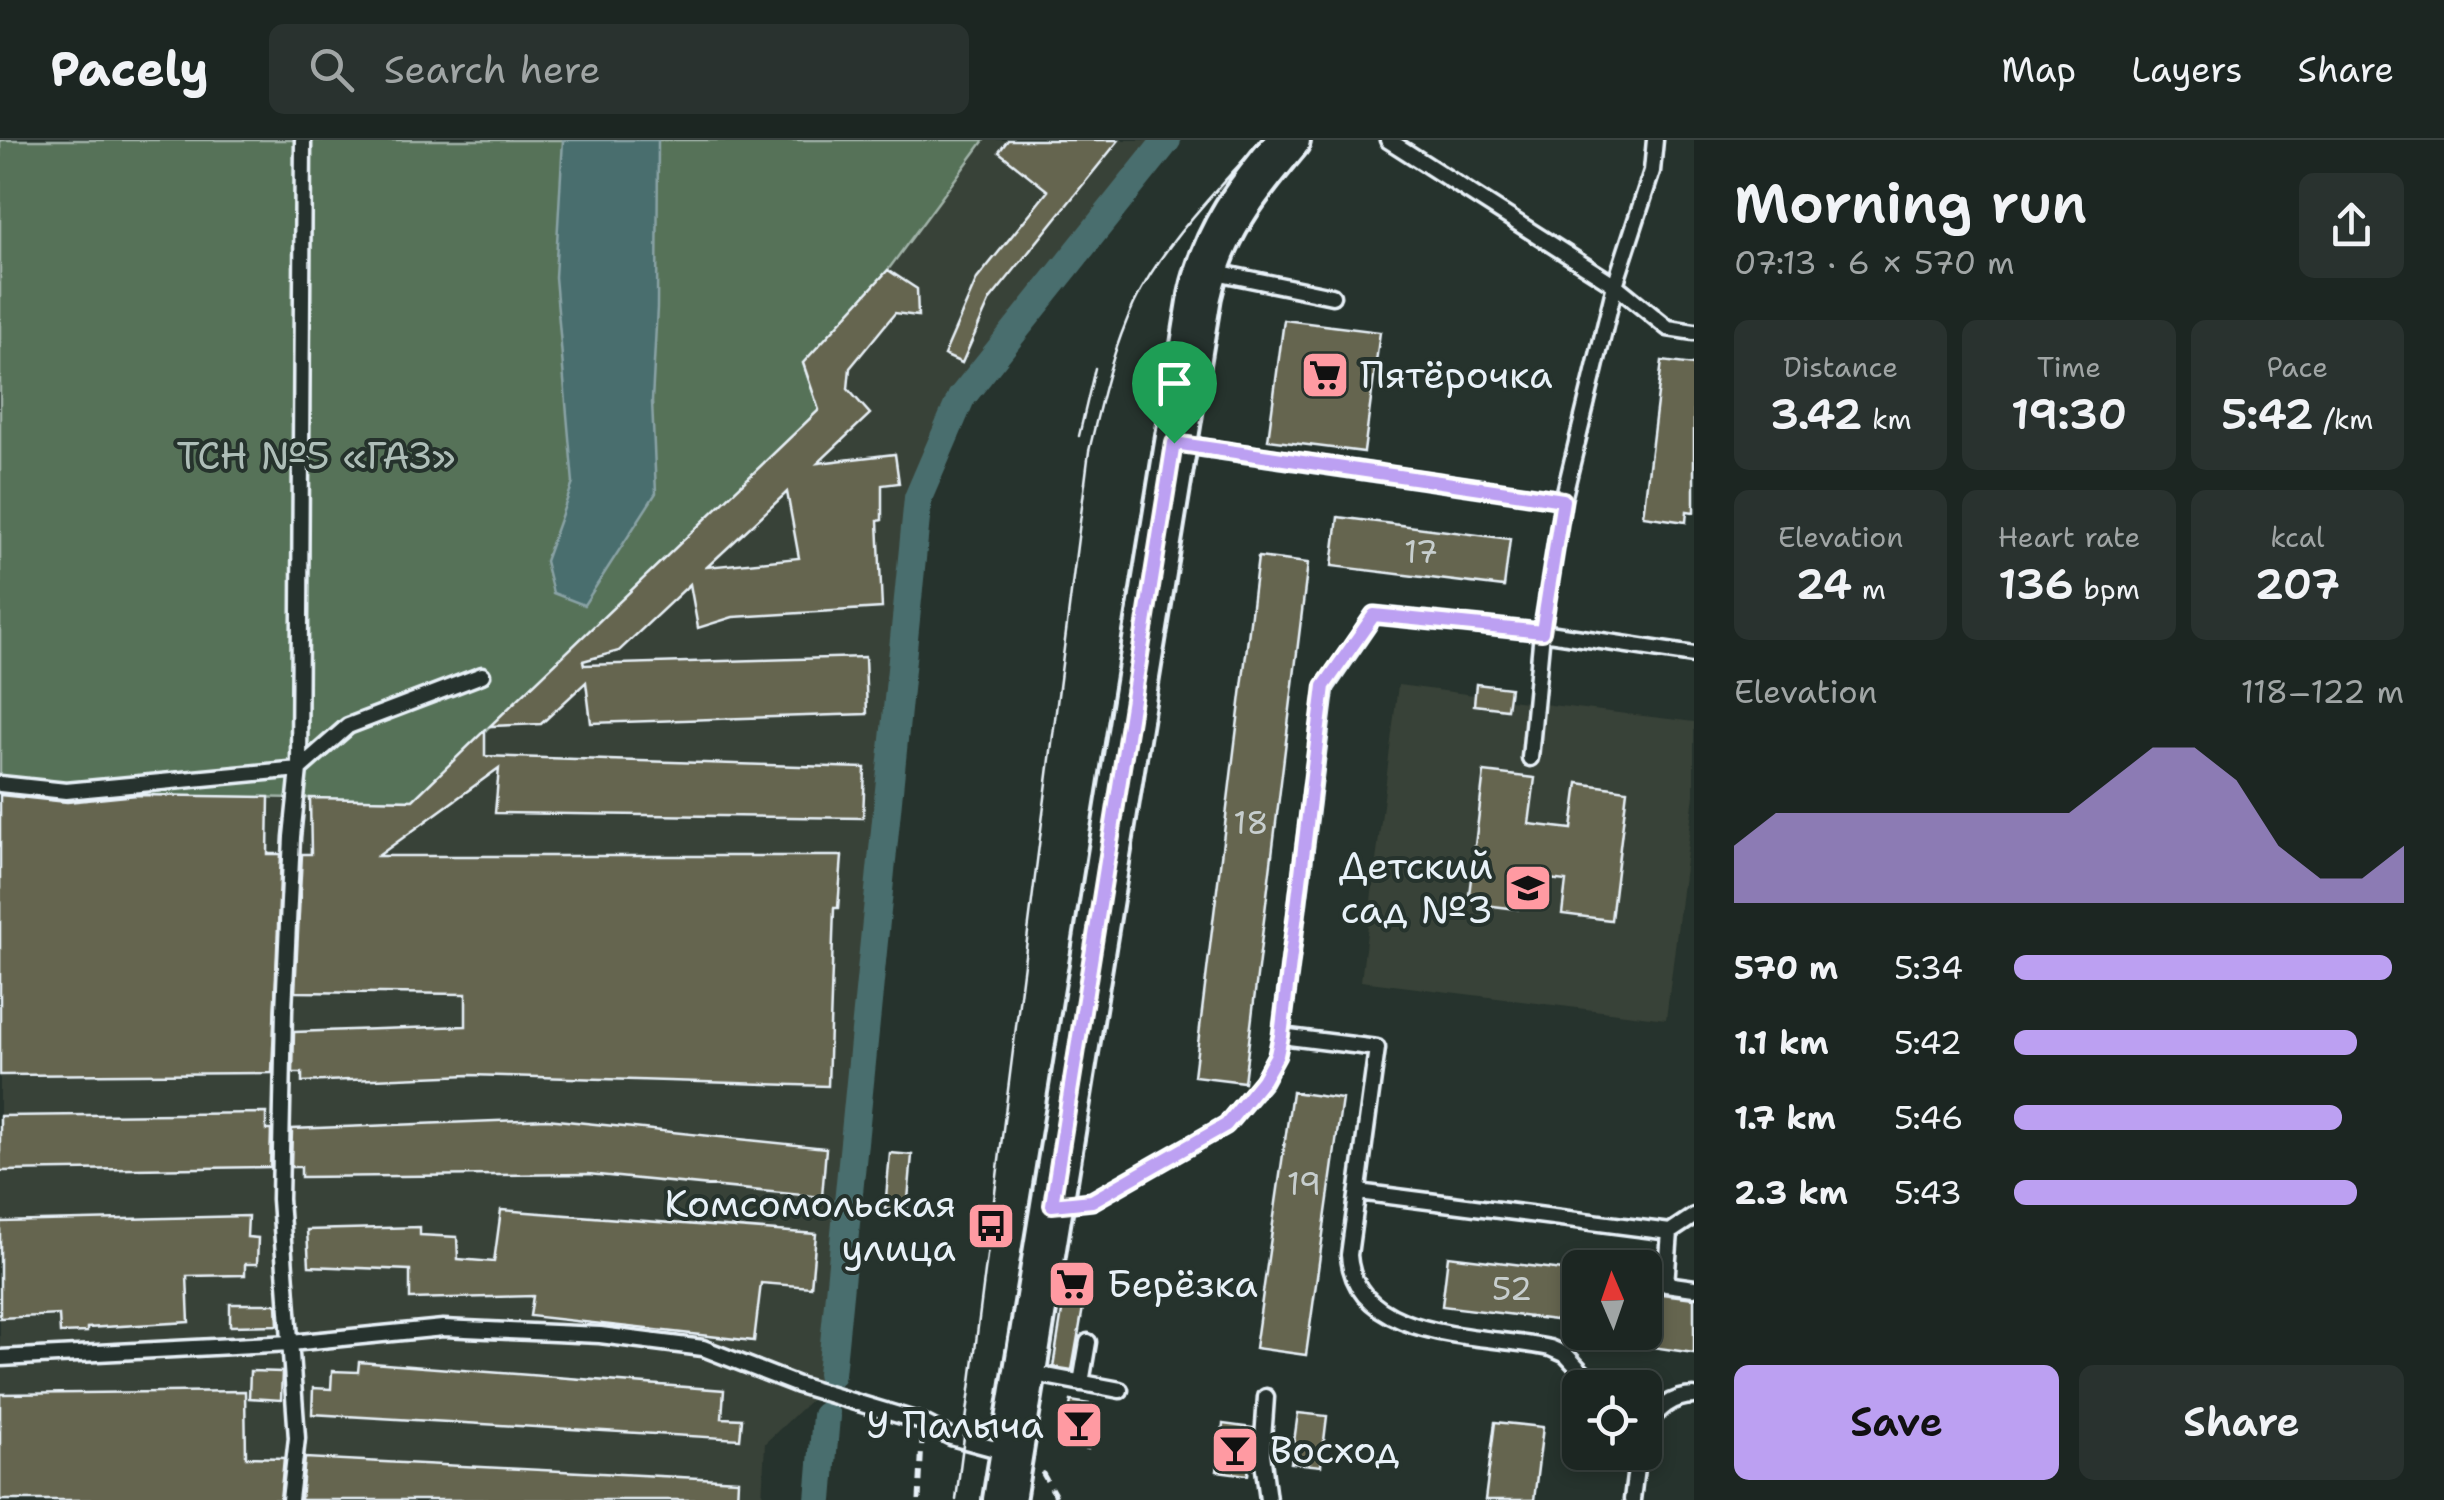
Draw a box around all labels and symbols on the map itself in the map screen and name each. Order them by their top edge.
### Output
pin [1132,341,1217,444]
supermarket icon: Пятёрочка [1299,349,1351,401]
place label: Пятёрочка [1360,349,1553,400]
park label: ТСН №5 «ГАЗ» [176,430,456,481]
house number: 17 [1404,530,1438,573]
house number: 18 [1233,801,1269,844]
place label: Детский сад №3 [1339,840,1493,935]
school or university icon: Детский сад №3 [1502,862,1554,914]
house number: 19 [1287,1162,1321,1205]
place label: Комсомольская улица [664,1178,956,1273]
bus stop icon: Комсомольская улица [965,1200,1017,1252]
north arrow [1562,1250,1662,1350]
supermarket icon: Берёзка [1046,1258,1098,1310]
place label: Берёзка [1107,1258,1258,1309]
house number: 52 [1492,1267,1532,1310]
place label: У Палыча [866,1399,1044,1450]
bar icon: У Палыча [1053,1399,1105,1451]
bar icon: Восход [1209,1424,1261,1476]
place label: Восход [1270,1424,1399,1475]

